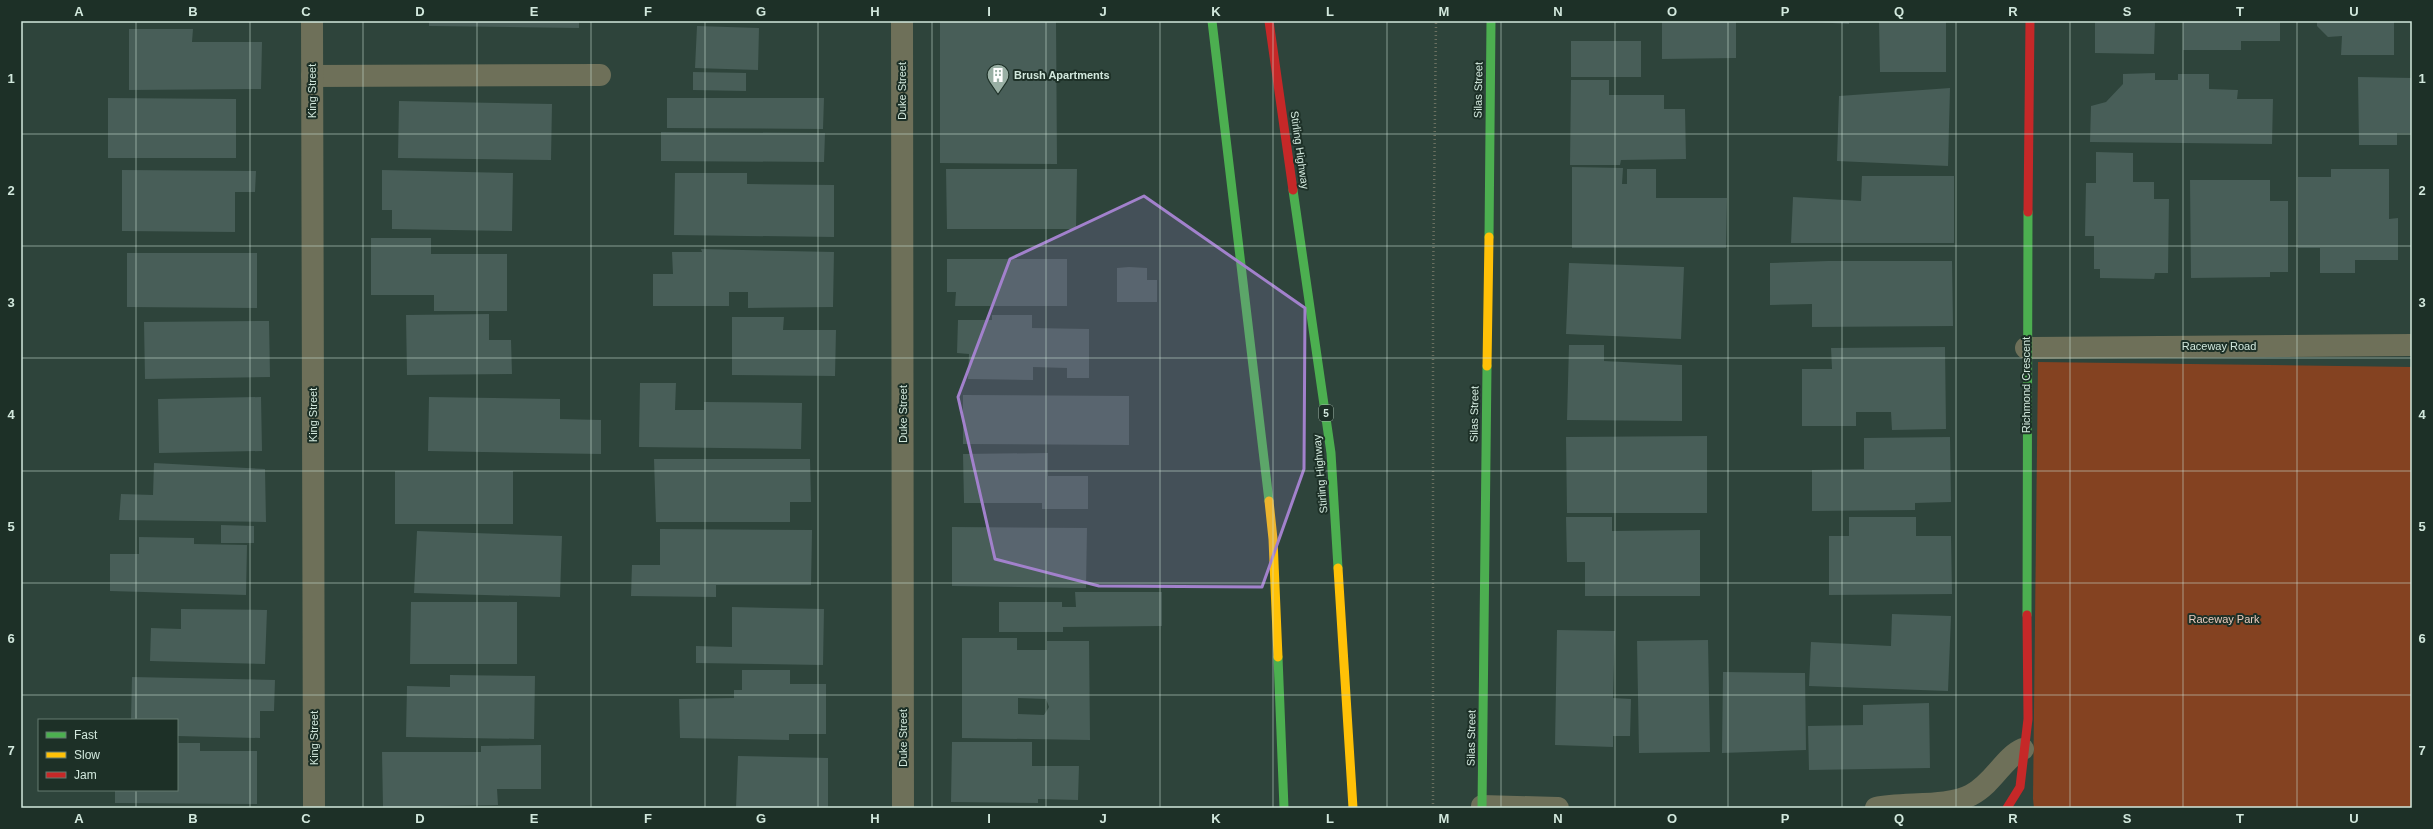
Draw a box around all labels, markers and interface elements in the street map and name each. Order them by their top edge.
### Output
text: A [74,4,84,19]
text: B [188,4,198,19]
text: C [301,4,311,19]
text: D [415,4,425,19]
text: E [530,4,539,19]
text: F [644,4,652,19]
text: G [756,4,766,19]
text: H [870,4,880,19]
text: I [987,4,991,19]
text: J [1099,4,1107,19]
text: K [1211,4,1221,19]
text: L [1326,4,1334,19]
text: M [1439,4,1449,19]
text: N [1553,4,1563,19]
text: O [1667,4,1677,19]
text: P [1781,4,1790,19]
text: Q [1894,4,1904,19]
text: R [2008,4,2018,19]
text: S [2123,4,2132,19]
text: T [2236,4,2244,19]
text: U [2349,4,2359,19]
street label: Duke Street [896,62,908,120]
building icon: Brush Apartments [985,62,1011,95]
street label: Silas Street [1472,62,1484,118]
street label: King Street [306,64,318,118]
place label: Brush Apartments [1014,69,1110,81]
text: 1 [7,71,15,86]
text: 1 [2418,71,2426,86]
street label: Stirling Highway [1289,110,1311,190]
text: 2 [7,183,15,198]
text: 2 [2418,183,2426,198]
text: 3 [7,295,15,310]
text: 3 [2418,295,2426,310]
street label: Richmond Crescent [2020,337,2032,433]
street label: Raceway Road [2182,340,2256,352]
street label: Duke Street [897,385,909,443]
street label: Silas Street [1468,386,1480,442]
street label: King Street [307,388,319,442]
road number: 5 [1319,405,1333,421]
text: 4 [7,407,15,422]
text: 4 [2418,407,2426,422]
street label: Stirling Highway [1311,434,1329,514]
text: 5 [7,519,15,534]
text: 5 [2418,519,2426,534]
park label: Raceway Park [2189,613,2260,625]
text: 6 [7,631,15,646]
text: 6 [2418,631,2426,646]
street label: Duke Street [897,709,909,767]
street label: Silas Street [1465,710,1477,766]
street label: King Street [308,711,320,765]
legend [38,719,178,791]
text: Fast [74,728,98,742]
text: 7 [7,743,15,758]
text: 7 [2418,743,2426,758]
text: Slow [74,748,100,762]
text: Jam [74,768,97,782]
text: A [74,811,84,826]
text: B [188,811,198,826]
text: C [301,811,311,826]
text: D [415,811,425,826]
text: E [530,811,539,826]
text: F [644,811,652,826]
text: G [756,811,766,826]
text: H [870,811,880,826]
text: I [987,811,991,826]
text: J [1099,811,1107,826]
text: K [1211,811,1221,826]
text: L [1326,811,1334,826]
text: M [1439,811,1449,826]
text: N [1553,811,1563,826]
text: O [1667,811,1677,826]
text: P [1781,811,1790,826]
text: Q [1894,811,1904,826]
text: R [2008,811,2018,826]
text: S [2123,811,2132,826]
text: T [2236,811,2244,826]
text: U [2349,811,2359,826]

